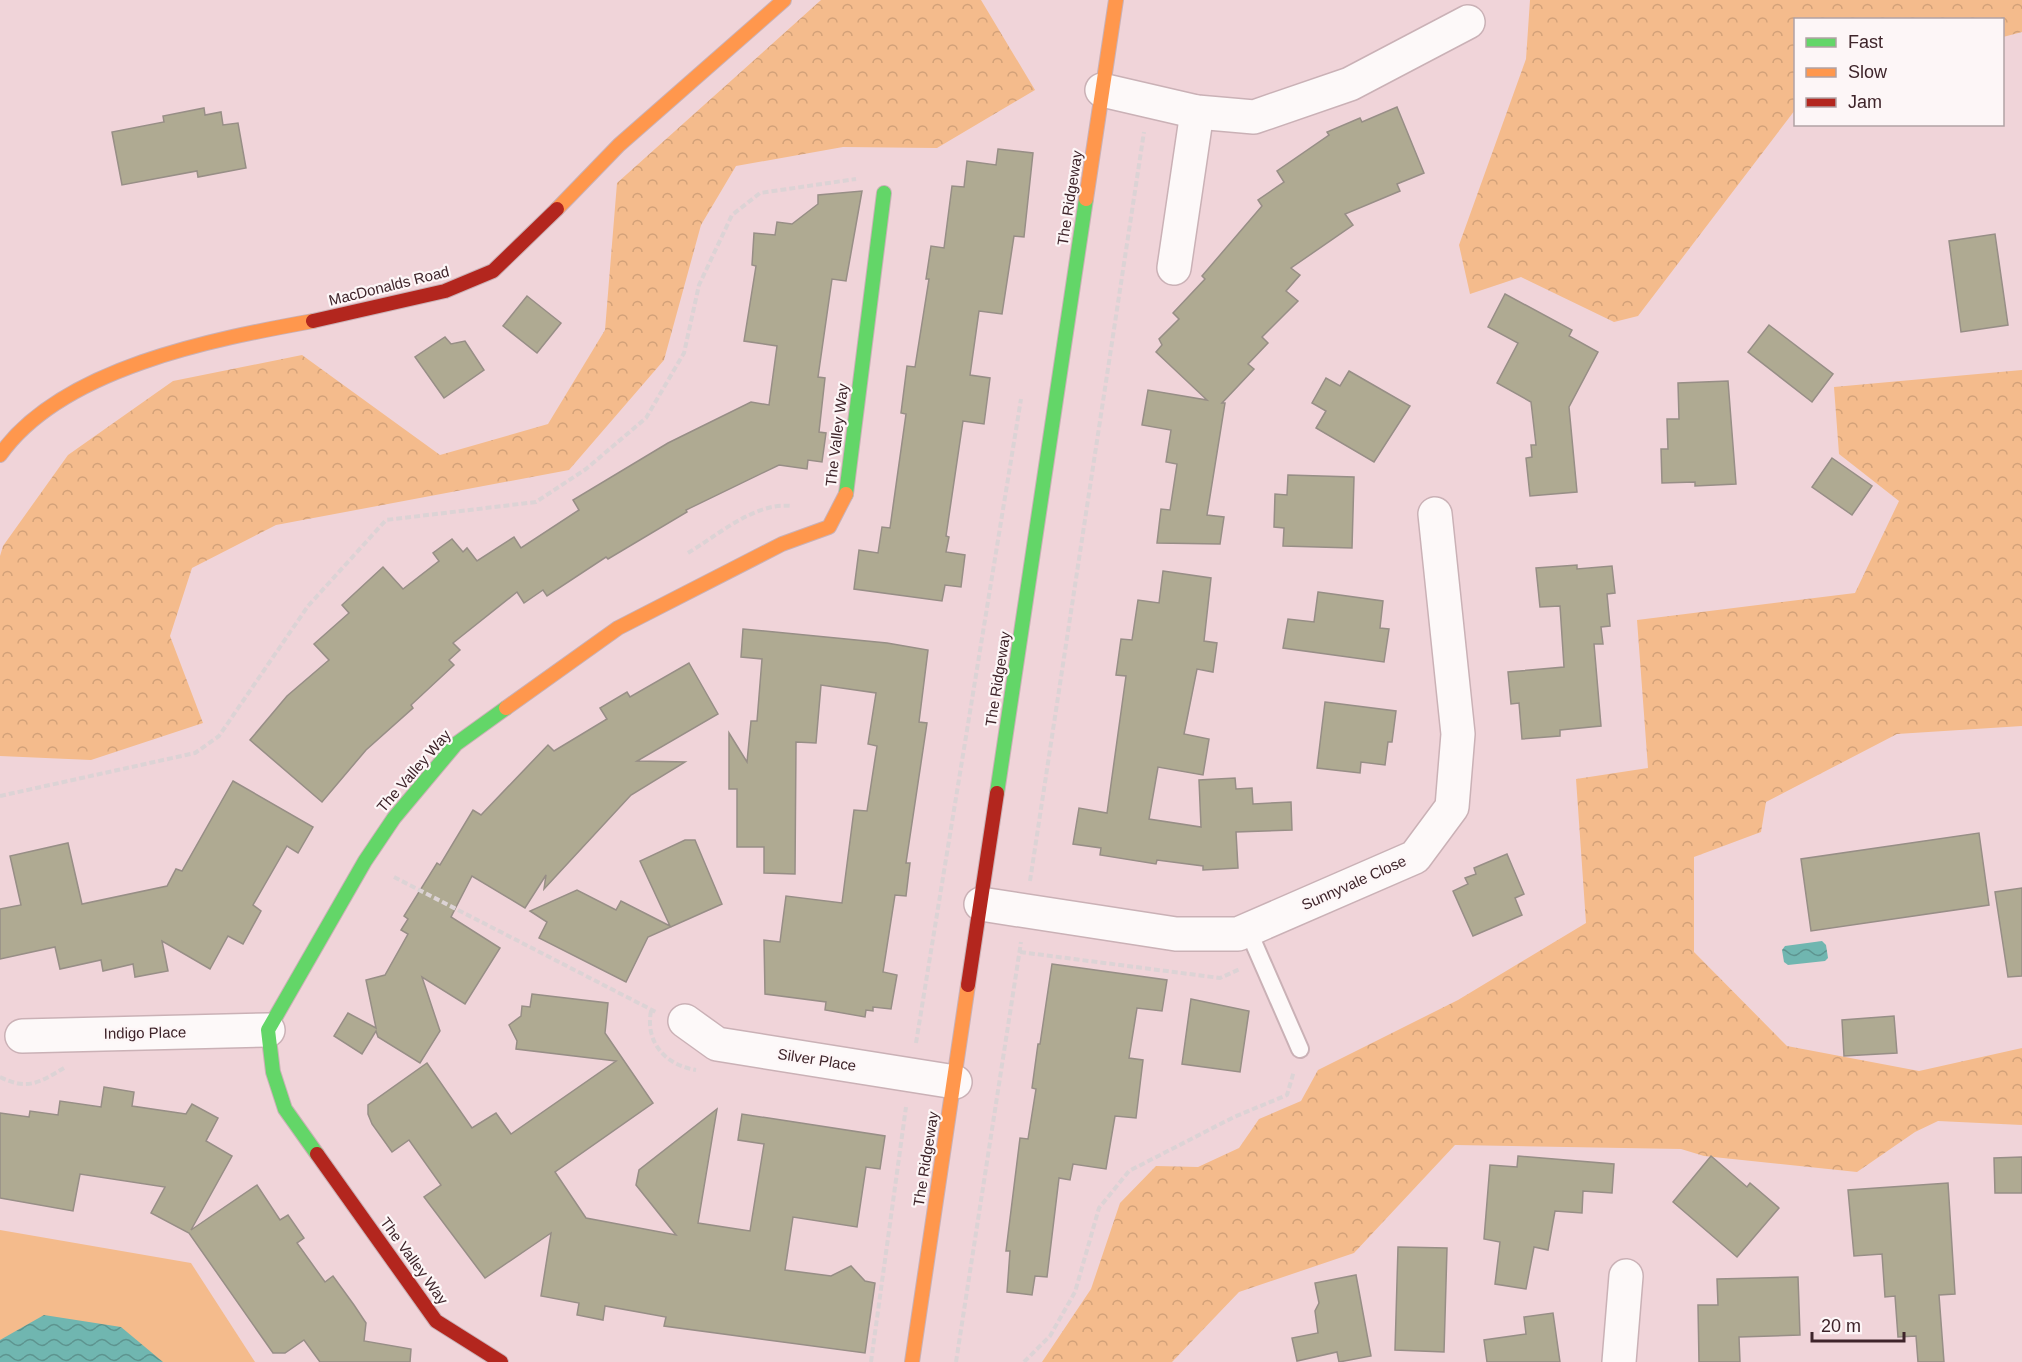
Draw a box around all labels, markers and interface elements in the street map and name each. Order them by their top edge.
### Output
legend [1794,18,2004,126]
text: Fast [1848,32,1883,52]
text: Slow [1848,62,1888,82]
text: Jam [1848,92,1882,112]
street label: The Ridgeway [1054,149,1085,247]
street label: MacDonalds Road [327,262,451,309]
street label: The Valley Way [822,382,851,487]
street label: The Ridgeway [982,630,1013,728]
street label: The Valley Way [373,726,454,815]
street label: Sunnyvale Close [1299,852,1409,913]
street label: Indigo Place [104,1023,186,1042]
street label: Silver Place [777,1045,858,1074]
street label: The Ridgeway [910,1110,941,1208]
street label: The Valley Way [377,1214,452,1308]
scale bar [1812,1305,1904,1343]
text: 20 m [1821,1316,1861,1336]

